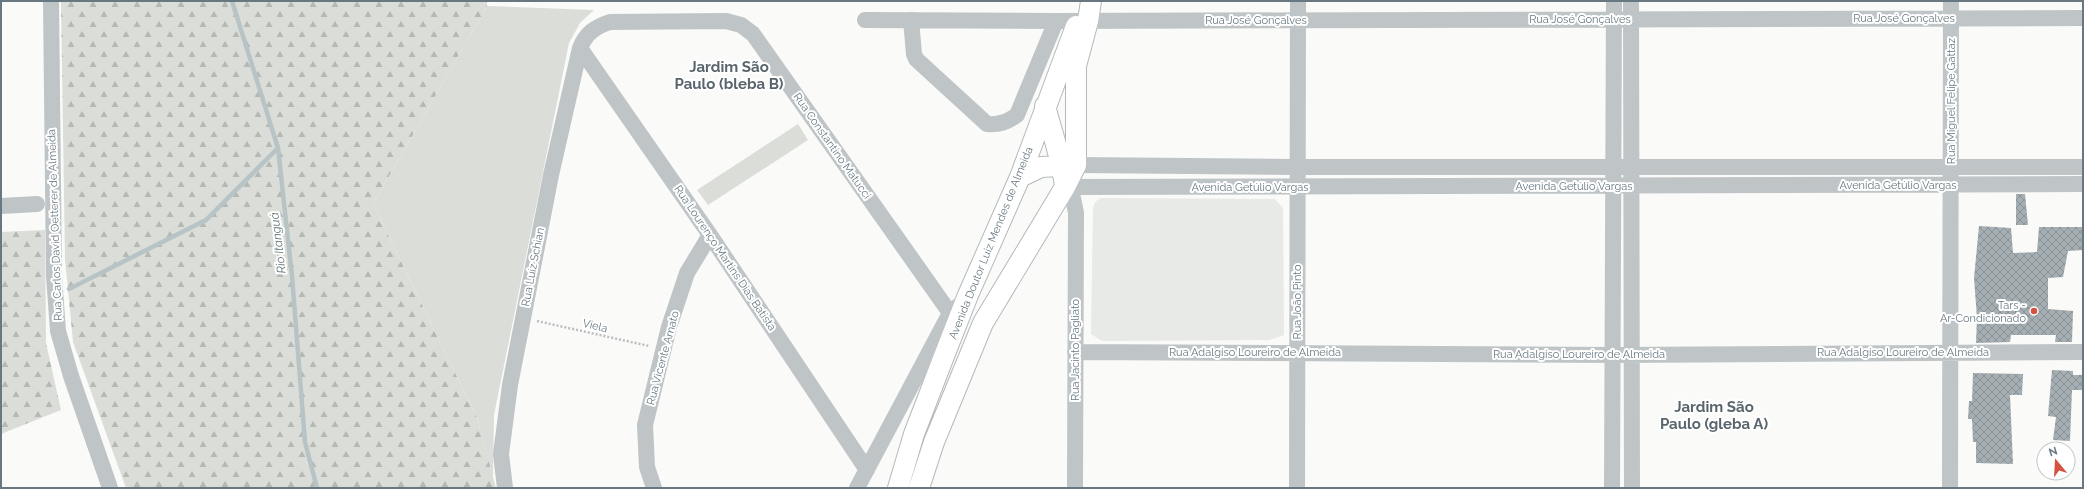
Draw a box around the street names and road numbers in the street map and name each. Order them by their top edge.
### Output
street label: Rua José Gonçalves [1853,12,1955,25]
street label: Rua José Gonçalves [1529,13,1631,26]
street label: Rua José Gonçalves [1205,14,1307,27]
street label: Rua Miguel Felipe Gattaz [1945,37,1958,164]
street label: Rua Constantino Matucci [790,91,874,201]
street label: Rua Carlos David Oetterer de Almeida [45,129,65,321]
street label: Avenida Doutor Luiz Mendes de Almeida [946,145,1036,341]
street label: Avenida Getúlio Vargas [1839,179,1957,192]
street label: Avenida Getúlio Vargas [1515,180,1633,193]
street label: Avenida Getúlio Vargas [1191,181,1309,194]
street label: Rua Lourenço Martins Dias Batista [671,183,779,333]
street label: Rua Luiz Schian [519,227,547,307]
street label: Rua João Pinto [1291,264,1304,339]
street label: Rua Jacinto Pagliato [1069,298,1082,401]
street label: Rua Vicente Amato [644,309,682,406]
street label: Viela [581,317,609,335]
street label: Rua Adalgiso Loureiro de Almeida [1169,346,1341,359]
street label: Rua Adalgiso Loureiro de Almeida [1817,346,1989,359]
street label: Rua Adalgiso Loureiro de Almeida [1493,348,1665,361]

